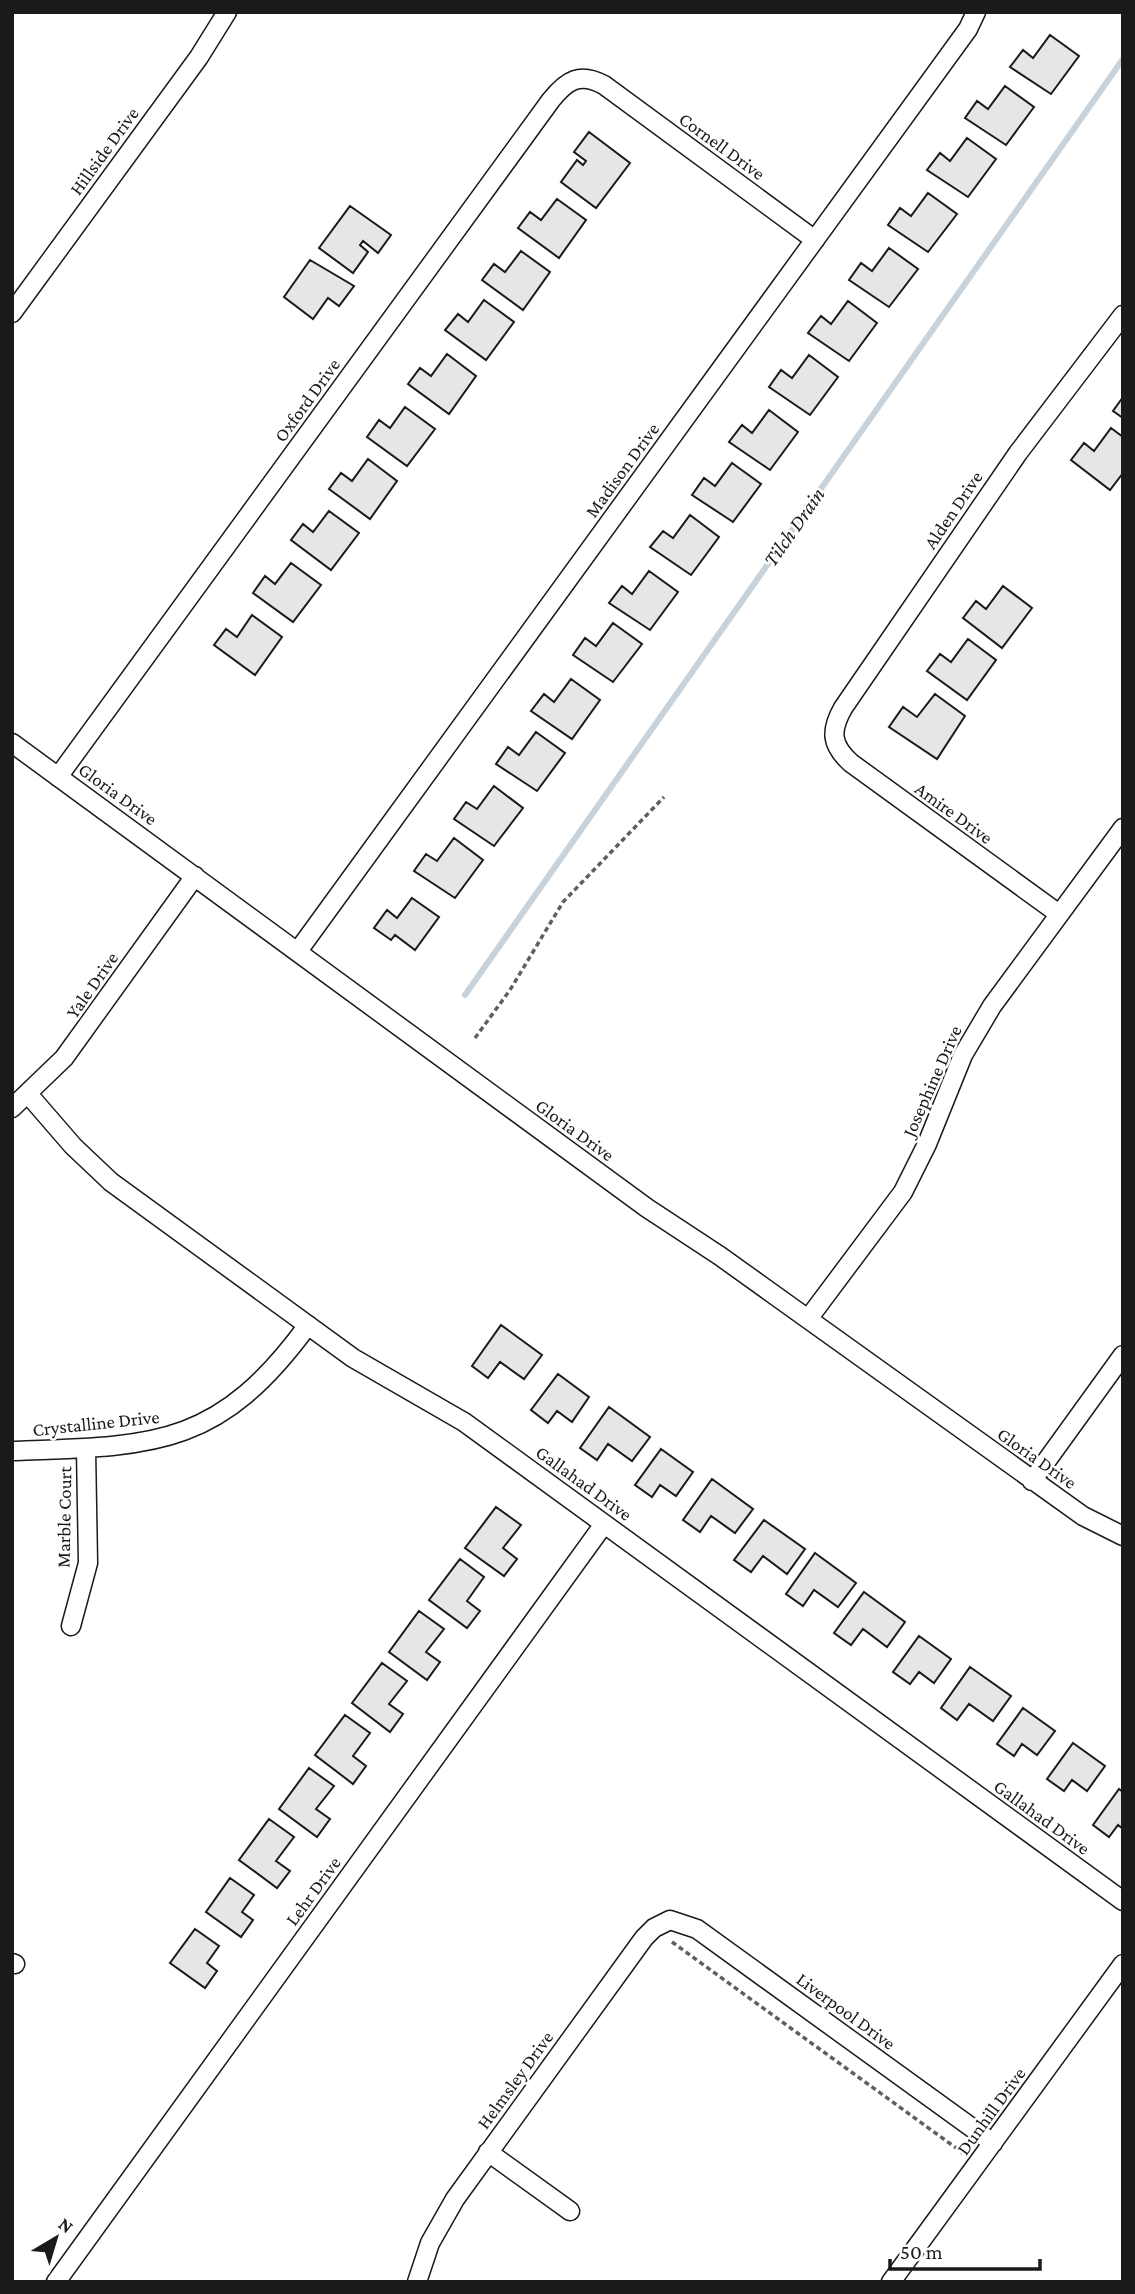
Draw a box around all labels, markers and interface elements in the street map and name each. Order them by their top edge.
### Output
street label: Hillside Drive [65,103,143,199]
street label: Cornell Drive [675,108,769,184]
street label: Oxford Drive [270,354,344,446]
street label: Madison Drive [581,419,663,521]
street label: Alden Drive [919,467,987,553]
water label: Tilch Drain [758,483,830,571]
street label: Gloria Drive [75,759,161,829]
street label: Amire Drive [911,778,997,848]
street label: Yale Drive [62,948,122,1022]
street label: Josephine Drive [897,1022,966,1142]
street label: Gloria Drive [532,1095,618,1165]
street label: Crystalline Drive [32,1406,160,1440]
street label: Gloria Drive [993,1423,1081,1493]
street label: Gallahad Drive [532,1441,636,1525]
street label: Marble Court [53,1465,75,1568]
street label: Gallahad Drive [990,1775,1094,1859]
street label: Lehr Drive [281,1853,345,1929]
street label: Liverpool Drive [793,1968,899,2054]
street label: Helmsley Drive [473,2027,557,2133]
street label: Dunhill Drive [952,2063,1030,2159]
north arrow [21,2203,91,2273]
text: N [55,2213,78,2237]
scale bar [890,2228,1040,2272]
text: 50 m [900,2240,943,2264]

